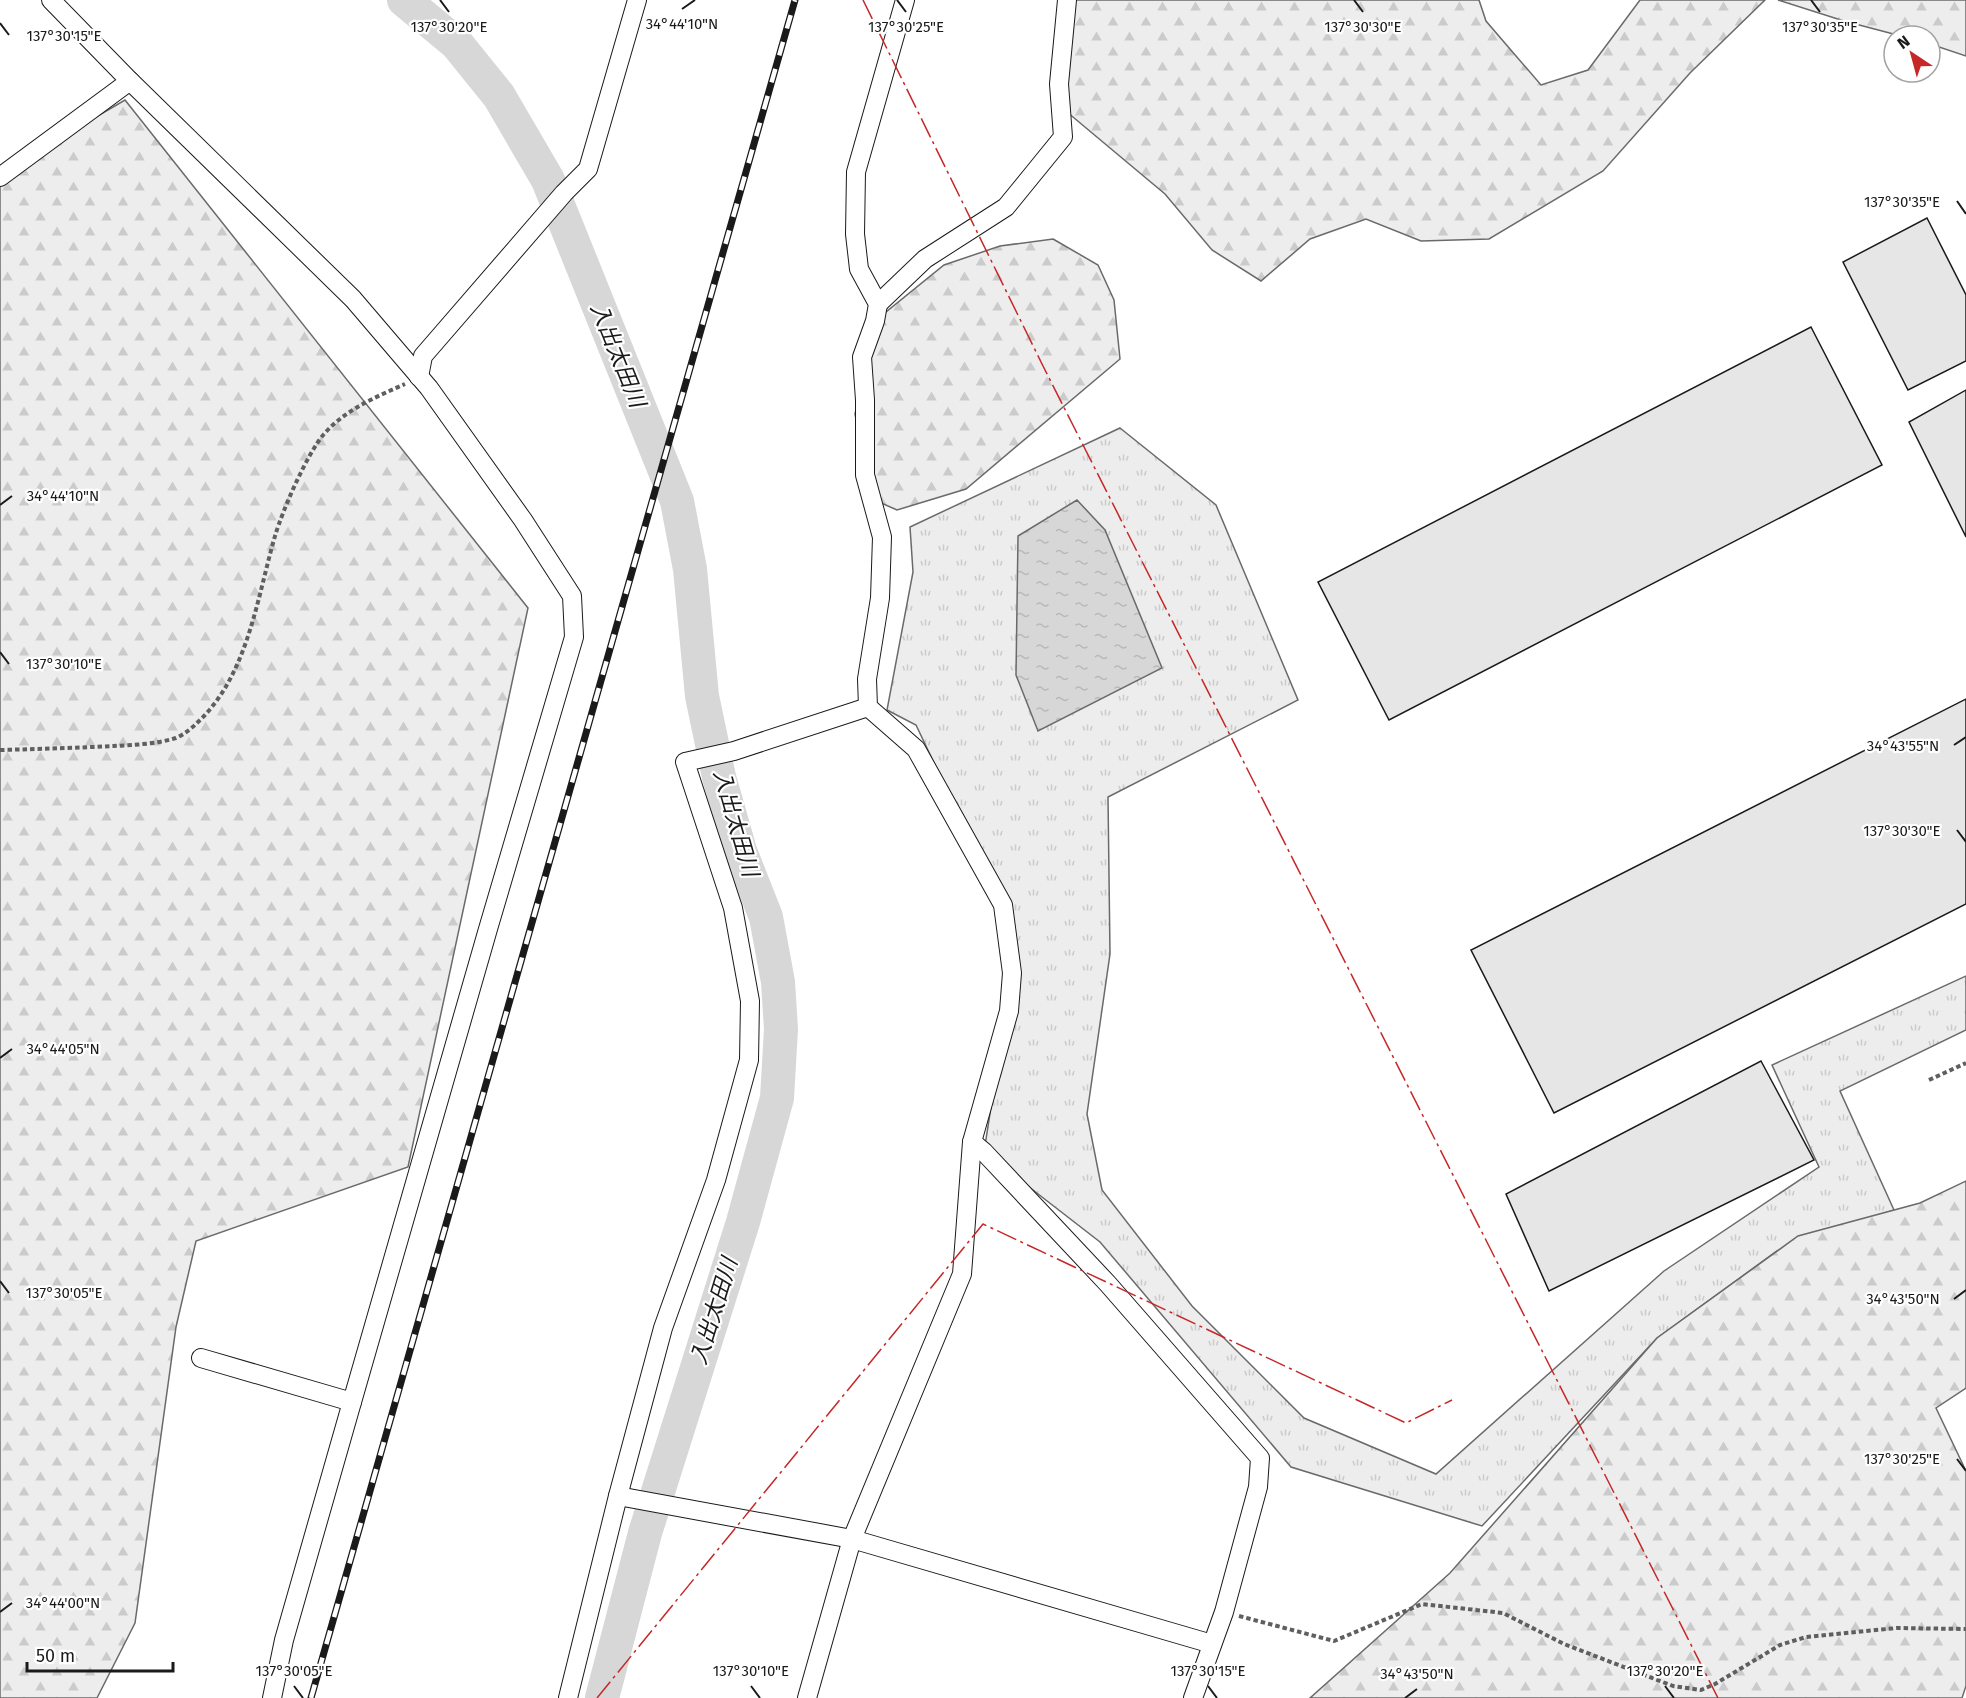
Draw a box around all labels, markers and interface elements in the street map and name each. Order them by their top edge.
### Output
text: 34°44'10"N [646,15,718,33]
text: 137°30'20"E [410,18,488,36]
text: 137°30'25"E [868,18,944,36]
text: 137°30'30"E [1324,18,1402,36]
text: 137°30'35"E [1782,18,1858,36]
north arrow [1882,24,1942,84]
text: 137°30'15"E [26,27,102,45]
text: N [1894,31,1913,53]
text: 137°30'35"E [1864,193,1940,211]
water label: 入出太田川 [585,299,652,413]
text: 34°44'10"N [27,487,99,505]
text: 137°30'10"E [26,655,102,673]
text: 34°43'55"N [1867,737,1939,755]
water label: 入出太田川 [708,766,765,882]
text: 137°30'30"E [1863,822,1941,840]
text: 34°44'05"N [26,1040,100,1058]
water label: 入出太田川 [685,1253,744,1368]
text: 137°30'05"E [26,1284,102,1302]
text: 34°43'50"N [1866,1290,1940,1308]
text: 137°30'25"E [1864,1450,1940,1468]
text: 34°44'00"N [26,1594,100,1612]
scale bar [27,1635,172,1673]
text: 50 m [36,1645,75,1667]
text: 137°30'05"E [256,1662,332,1680]
text: 137°30'10"E [713,1662,789,1680]
text: 137°30'15"E [1170,1662,1246,1680]
text: 137°30'20"E [1626,1662,1704,1680]
text: 34°43'50"N [1380,1665,1454,1683]

